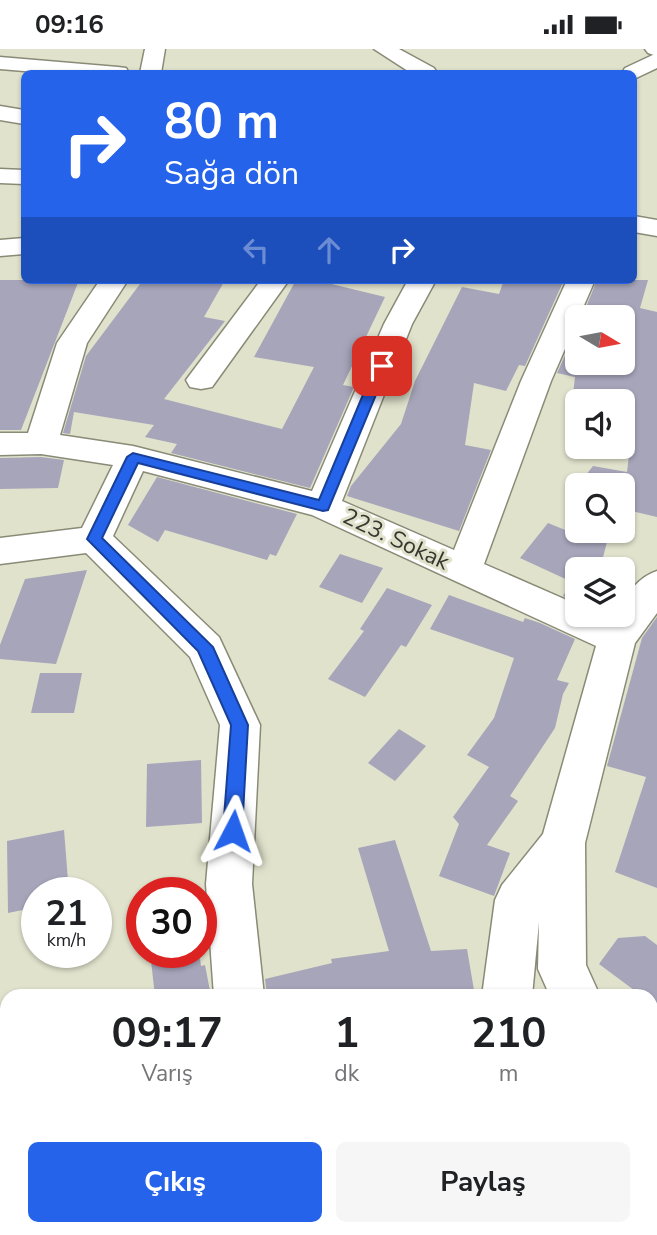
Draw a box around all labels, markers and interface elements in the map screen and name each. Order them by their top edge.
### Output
text: 09:16 [35,7,104,42]
text: 80 m [164,88,279,155]
icon: right [49,98,140,189]
text: Sağa dön [164,152,299,195]
icon: left [237,231,275,269]
icon: ahead [310,231,348,269]
icon: right [383,231,421,269]
north arrow [565,305,635,375]
map controls [565,305,635,627]
pin [352,336,412,396]
icon: arrive [363,347,401,385]
button: sound [565,389,635,459]
button: search [565,473,635,543]
street label: 223. Sokak [338,501,455,577]
button: layers [565,557,635,627]
position arrow [196,794,270,868]
speed limit sign: 30 [126,877,217,968]
text: 21 [45,890,88,937]
text: km/h [47,928,86,952]
text: 09:17 [111,1005,223,1062]
text: 1 [334,1005,359,1062]
text: 210 [471,1005,546,1062]
text: Varış [141,1058,193,1089]
text: dk [334,1058,359,1089]
text: m [499,1058,519,1089]
button: Çıkış [28,1142,322,1222]
button: Paylaş [336,1142,630,1222]

